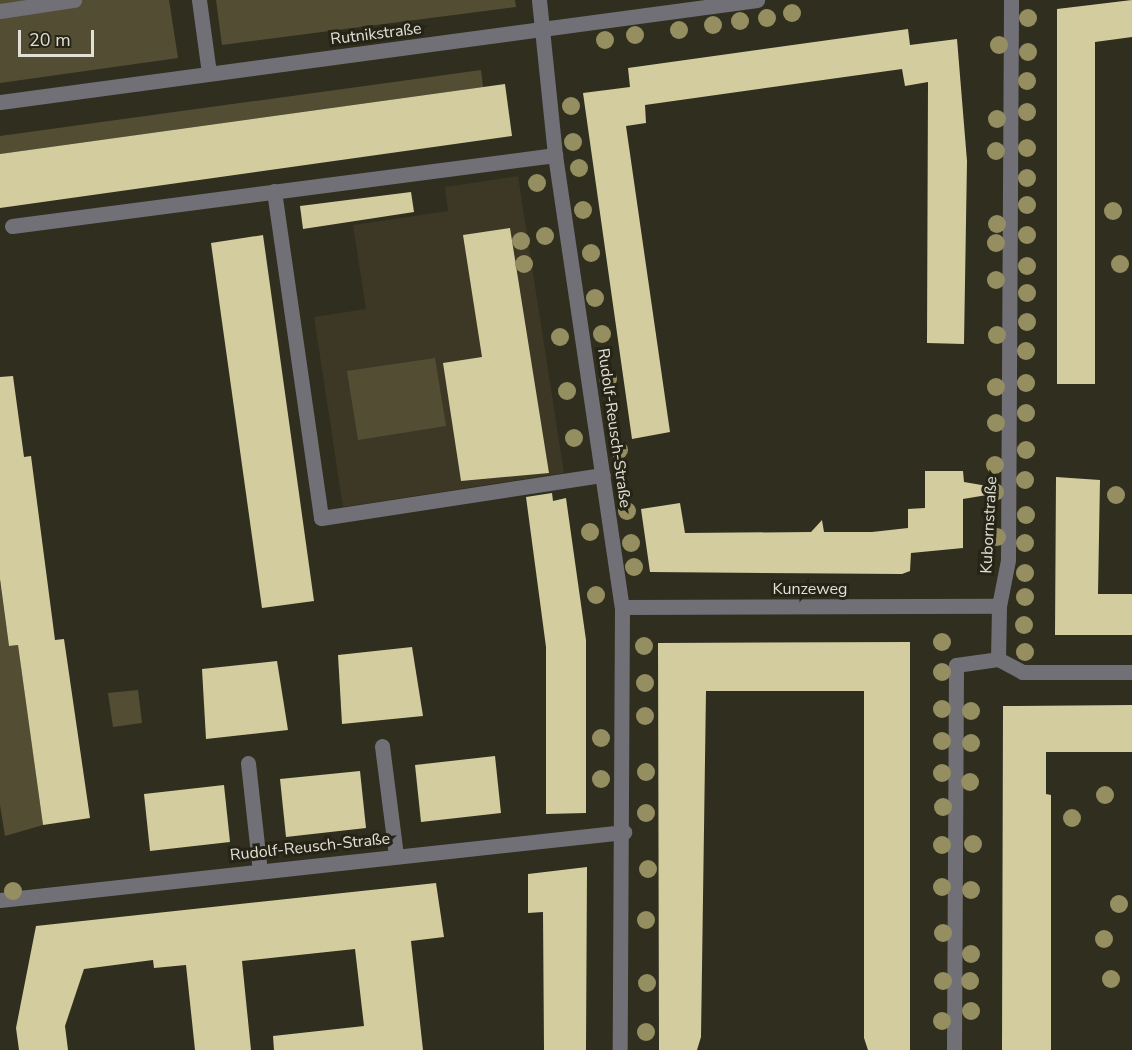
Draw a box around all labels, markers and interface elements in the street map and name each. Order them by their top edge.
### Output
scale bar [21,18,98,56]
street label: Rutnikstraße [329,19,423,49]
text: 20 m [29,28,71,52]
street label: Rudolf-Reusch-Straße [593,347,635,509]
street label: Kubornstraße [977,476,1001,574]
street label: Kunzeweg [773,579,847,599]
street label: Rudolf-Reusch-Straße [229,829,391,865]

